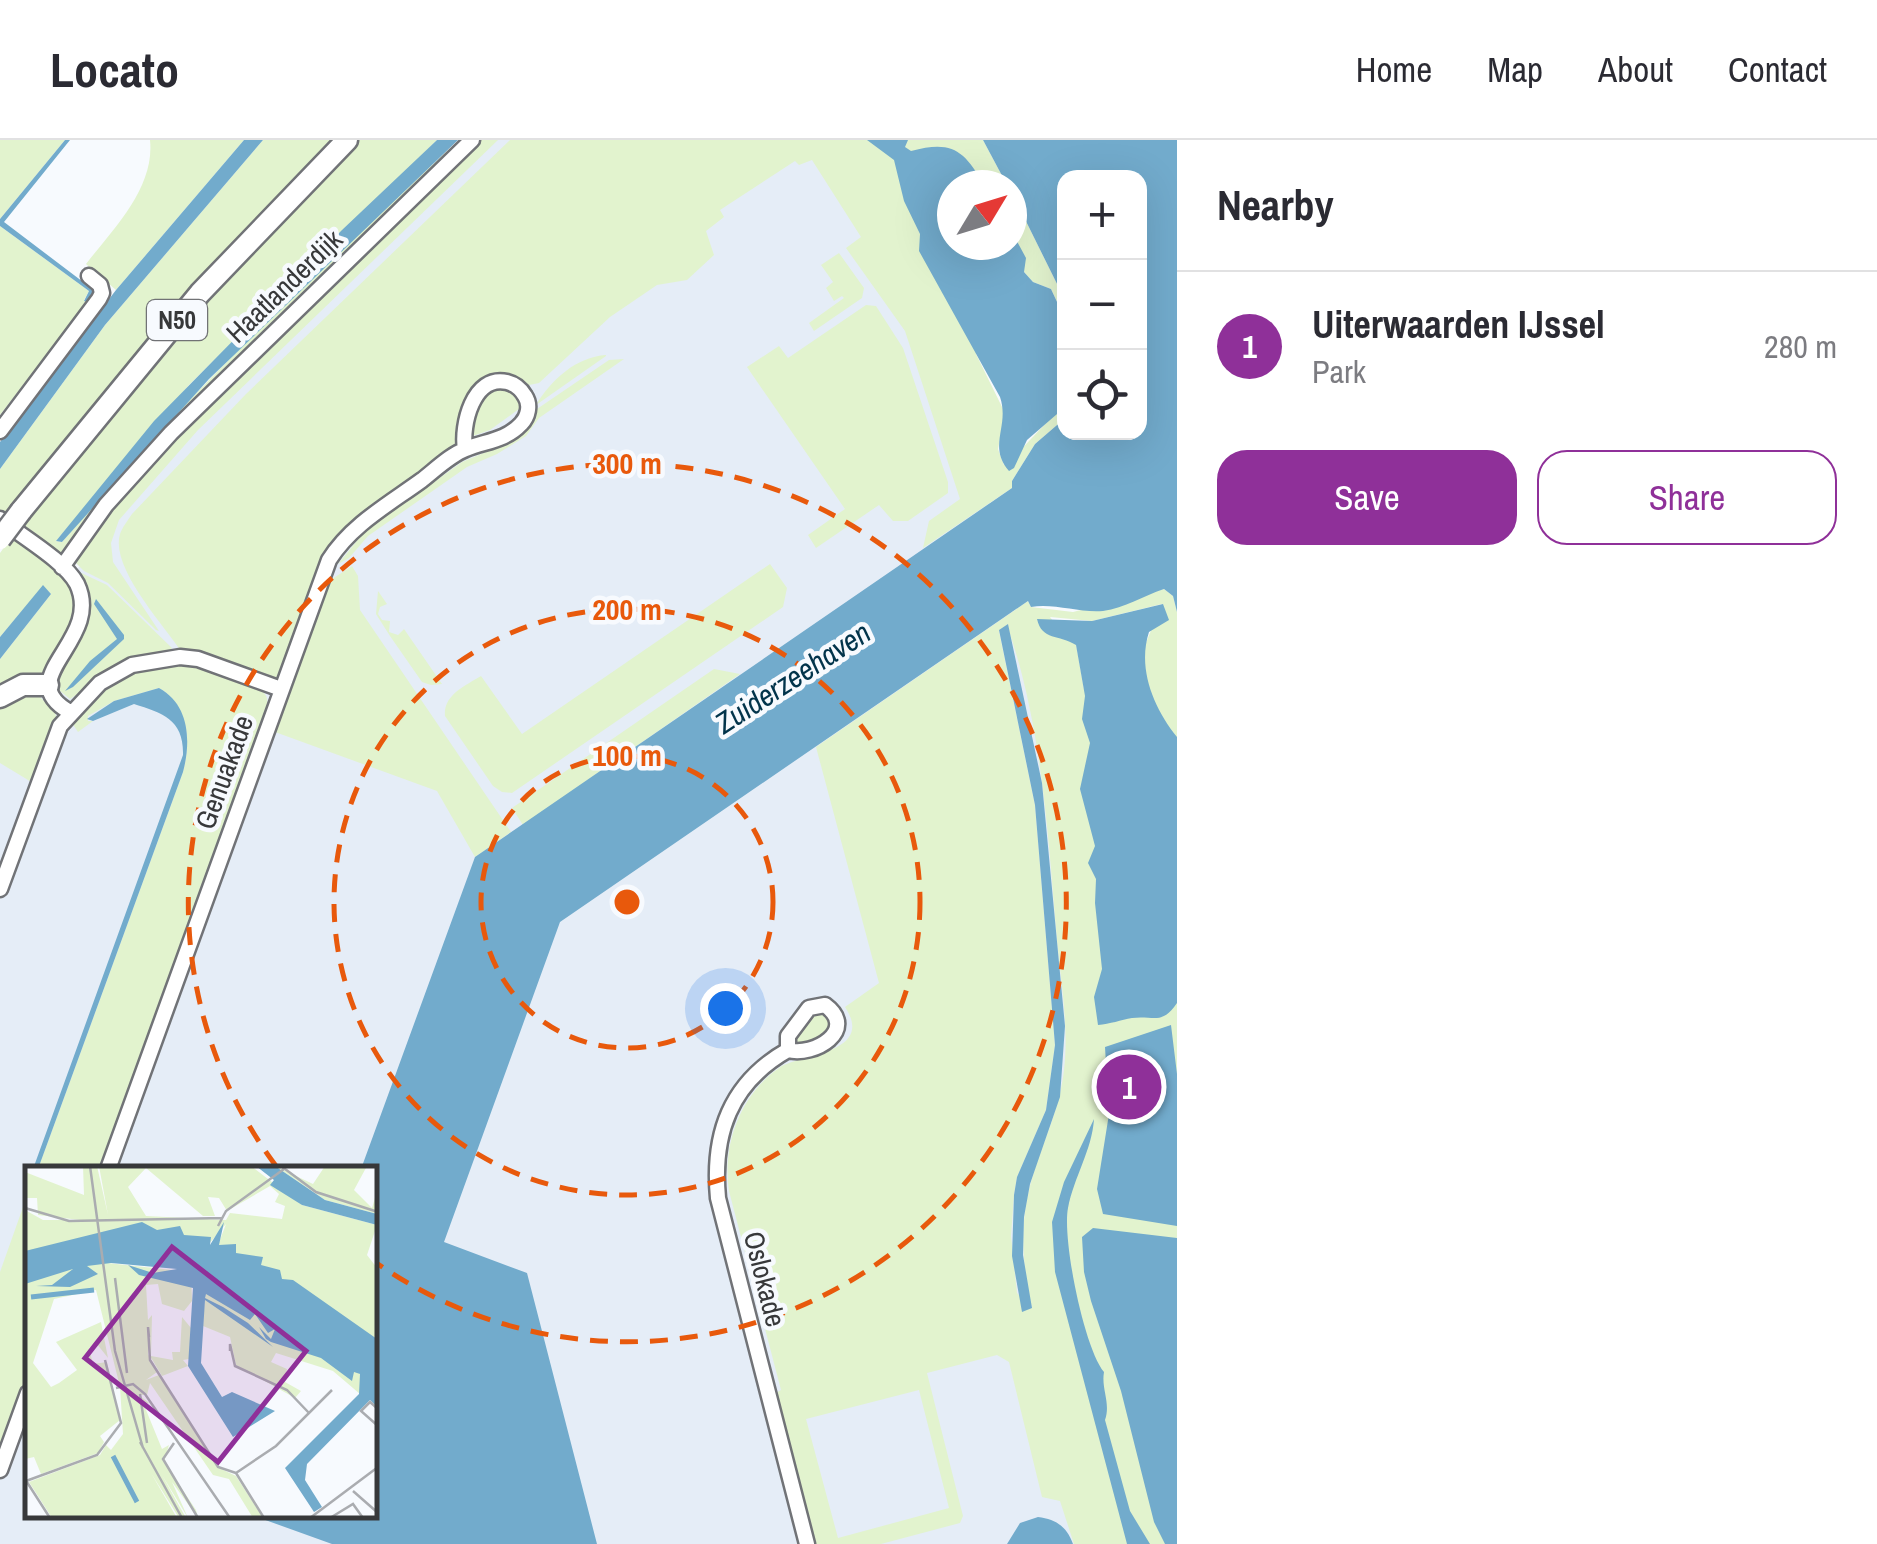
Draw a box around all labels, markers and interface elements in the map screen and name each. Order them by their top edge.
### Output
text: Locato [50,37,179,102]
text: Home [1356,46,1432,93]
text: Map [1487,46,1543,93]
text: About [1598,46,1673,93]
text: Contact [1728,46,1827,93]
north arrow [937,170,1027,260]
map controls [1057,170,1147,440]
button: + [1057,170,1147,260]
text: Nearby [1217,177,1334,233]
street label: Haatlanderdijk [218,221,351,351]
button: − [1057,260,1147,350]
text: Uiterwaarden IJssel [1312,299,1605,350]
road number: N50 [147,300,207,340]
text: 1 [1242,325,1257,368]
text: 280 m [1764,325,1837,368]
button: locate [1057,350,1147,440]
text: Park [1312,350,1366,393]
text: 300 m [592,443,662,483]
button: Save [1217,450,1517,545]
button: Share [1537,450,1837,545]
text: 200 m [592,589,662,629]
water label: Zuiderzeehaven [706,612,878,743]
street label: Genuakade [186,710,262,834]
text: 100 m [592,735,662,775]
centre of rings [609,884,645,920]
your location [700,983,751,1034]
pin: 1 [1096,1050,1162,1124]
inset map [25,1166,378,1519]
street label: Oslokade [735,1227,795,1331]

